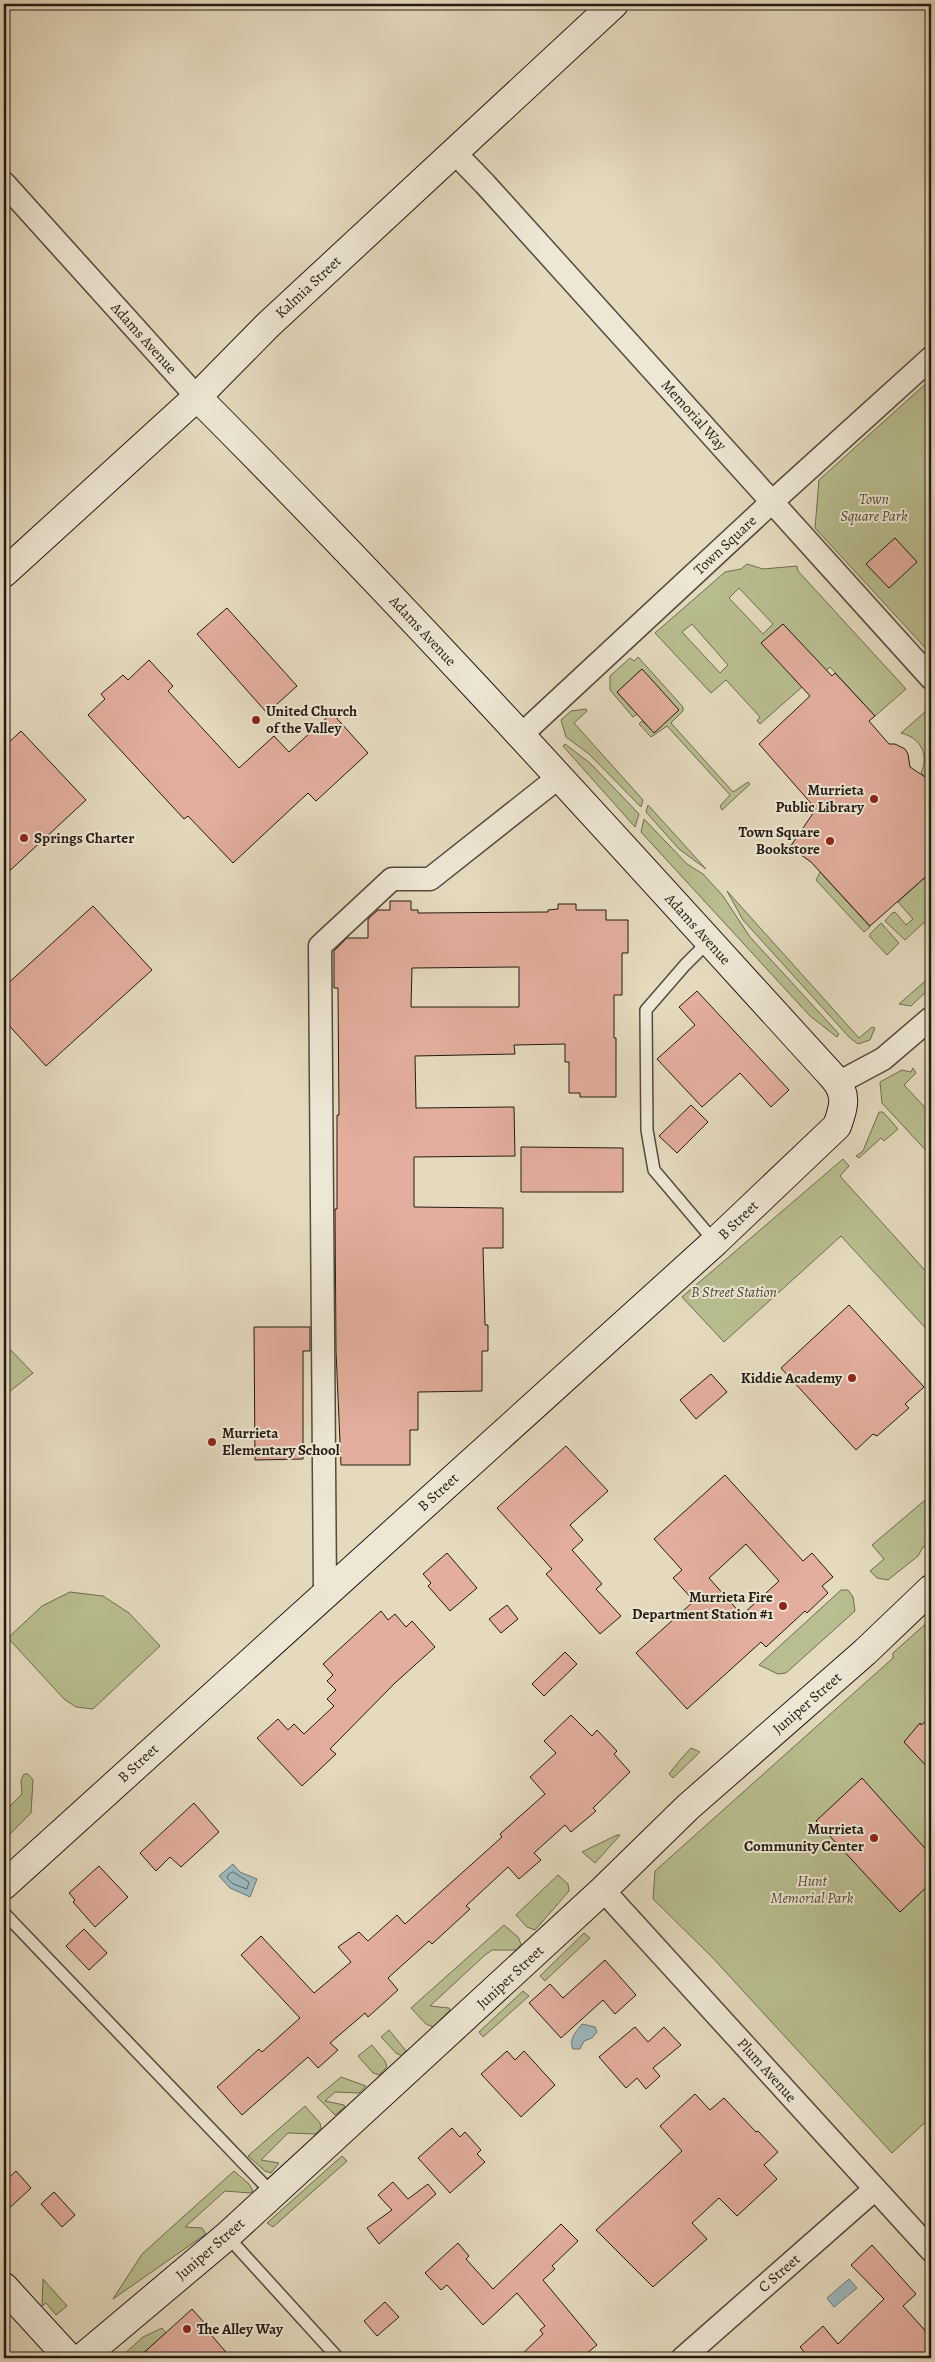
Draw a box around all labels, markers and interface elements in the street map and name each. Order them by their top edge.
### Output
street label: Kalmia Street [271,251,345,323]
street label: Adams Avenue [106,297,182,378]
street label: Memorial Way [657,375,731,455]
park label: Town Square Park [840,489,908,526]
street label: Town Square [689,511,761,579]
street label: Adams Avenue [384,591,461,671]
place label: United Church of the Valley [266,701,357,738]
marker: United Church of the Valley [250,714,262,726]
place label: Murrieta Public Library [775,780,865,817]
marker: Murrieta Public Library [868,793,880,805]
place label: Town Square Bookstore [739,822,820,859]
place label: Springs Charter [34,828,134,848]
marker: Springs Charter [18,832,30,844]
marker: Town Square Bookstore [824,835,836,847]
street label: Adams Avenue [660,888,736,969]
street label: B Street [713,1196,763,1244]
park label: B Street Station [691,1282,777,1302]
place label: Kiddie Academy [741,1368,843,1388]
marker: Kiddie Academy [846,1372,858,1384]
place label: Murrieta Elementary School [222,1423,340,1460]
marker: Murrieta Elementary School [206,1436,218,1448]
street label: B Street [413,1468,463,1516]
place label: Murrieta Fire Department Station #1 [632,1587,774,1624]
marker: Murrieta Fire Department Station #1 [777,1600,789,1612]
street label: Juniper Street [768,1667,846,1739]
street label: B Street [113,1739,163,1787]
place label: Murrieta Community Center [744,1819,865,1856]
marker: Murrieta Community Center [868,1832,880,1844]
park label: Hunt Memorial Park [771,1871,854,1908]
street label: Juniper Street [472,1941,548,2013]
street label: Plum Avenue [733,2034,801,2107]
street label: Juniper Street [171,2213,249,2285]
street label: C Street [754,2249,804,2297]
place label: The Alley Way [197,2319,284,2339]
marker: The Alley Way [181,2323,193,2335]

